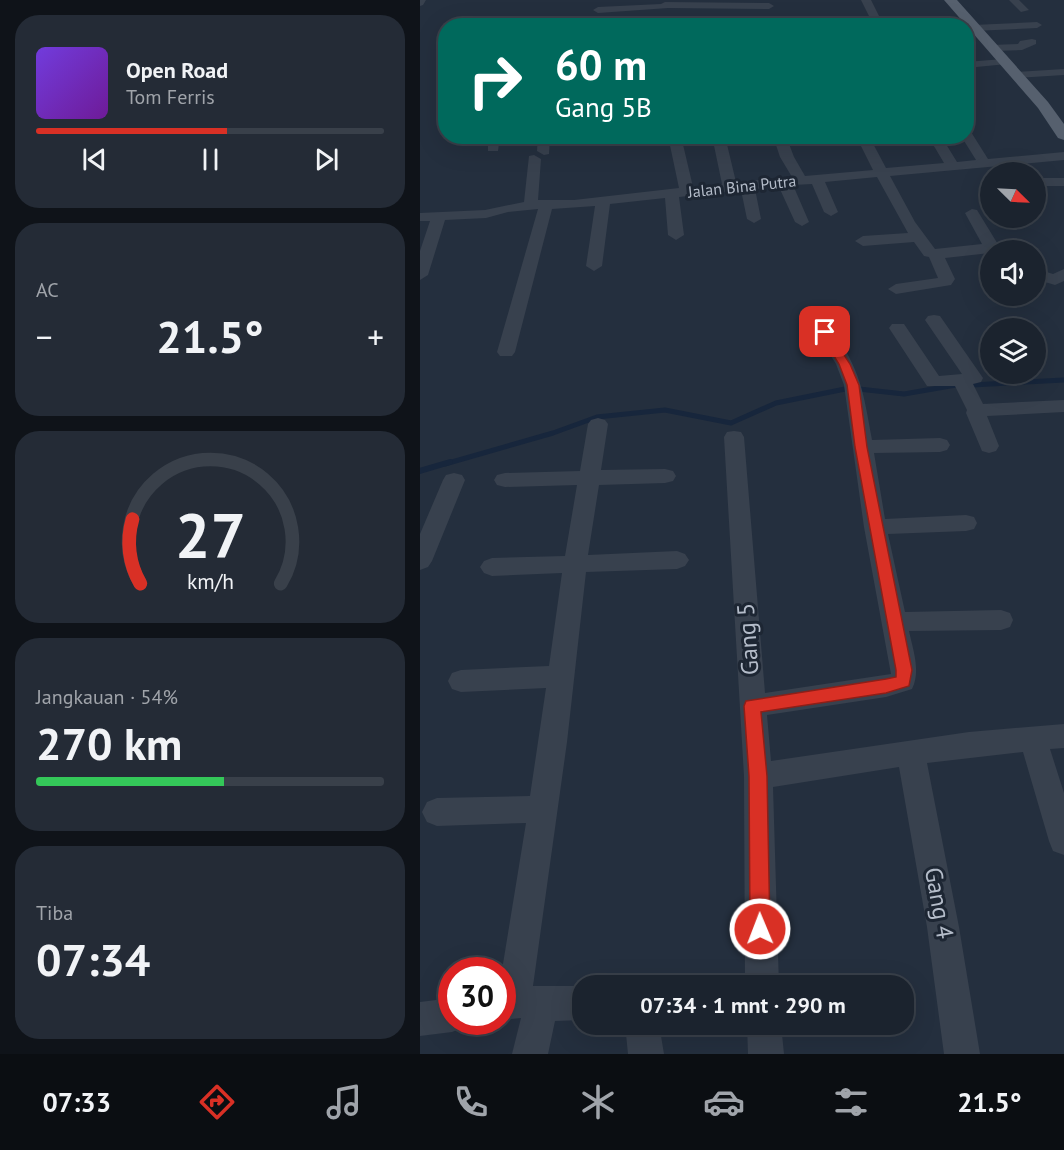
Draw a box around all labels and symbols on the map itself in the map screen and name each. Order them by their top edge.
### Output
north arrow [980,162,1046,228]
street label: Jalan Bina Putra [686,170,797,202]
pin [799,306,850,357]
street label: Gang 5 [730,602,765,676]
street label: Gang 4 [918,865,961,941]
position arrow [728,897,792,961]
speed limit sign: 30 [438,957,516,1035]

